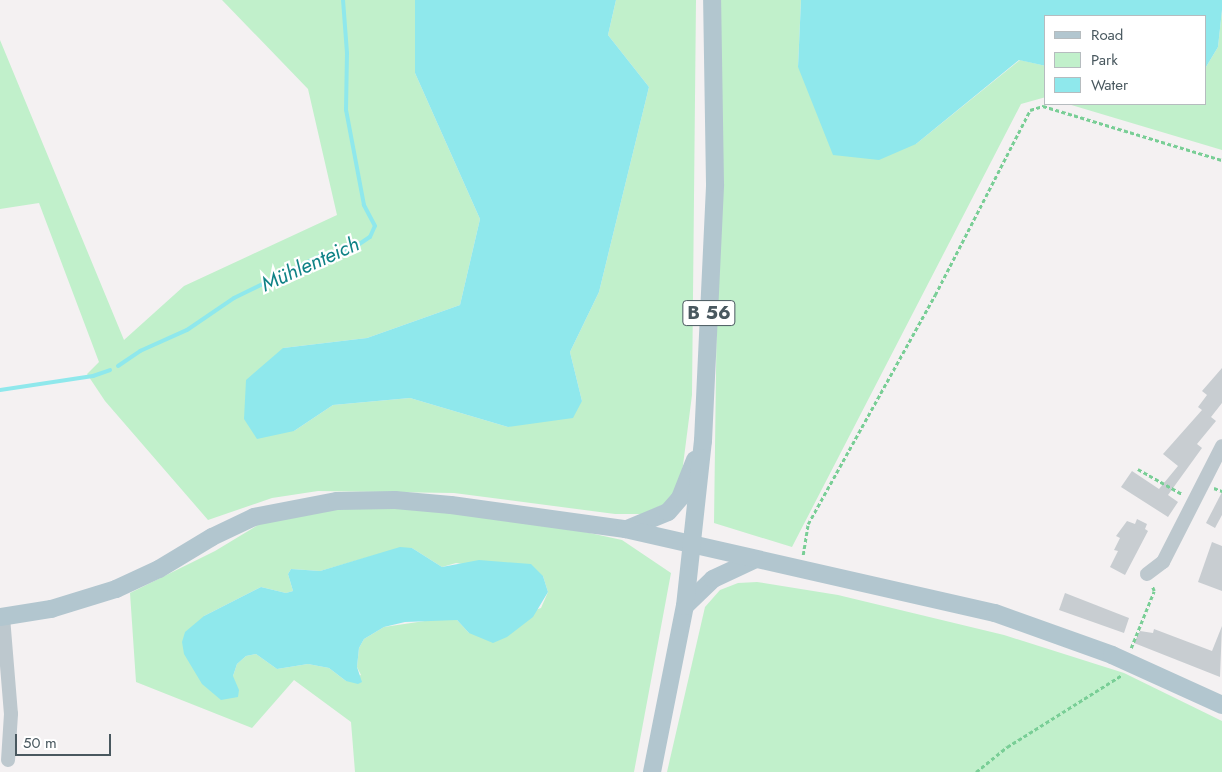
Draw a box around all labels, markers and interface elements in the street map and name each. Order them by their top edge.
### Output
legend [1044,15,1207,105]
text: Road [1091,24,1123,46]
text: Park [1091,49,1118,71]
text: Water [1091,74,1128,96]
water label: Mühlenteich [257,231,363,297]
road number: B 56 [682,296,736,330]
scale bar [18,724,114,756]
text: 50 m [23,732,57,754]

